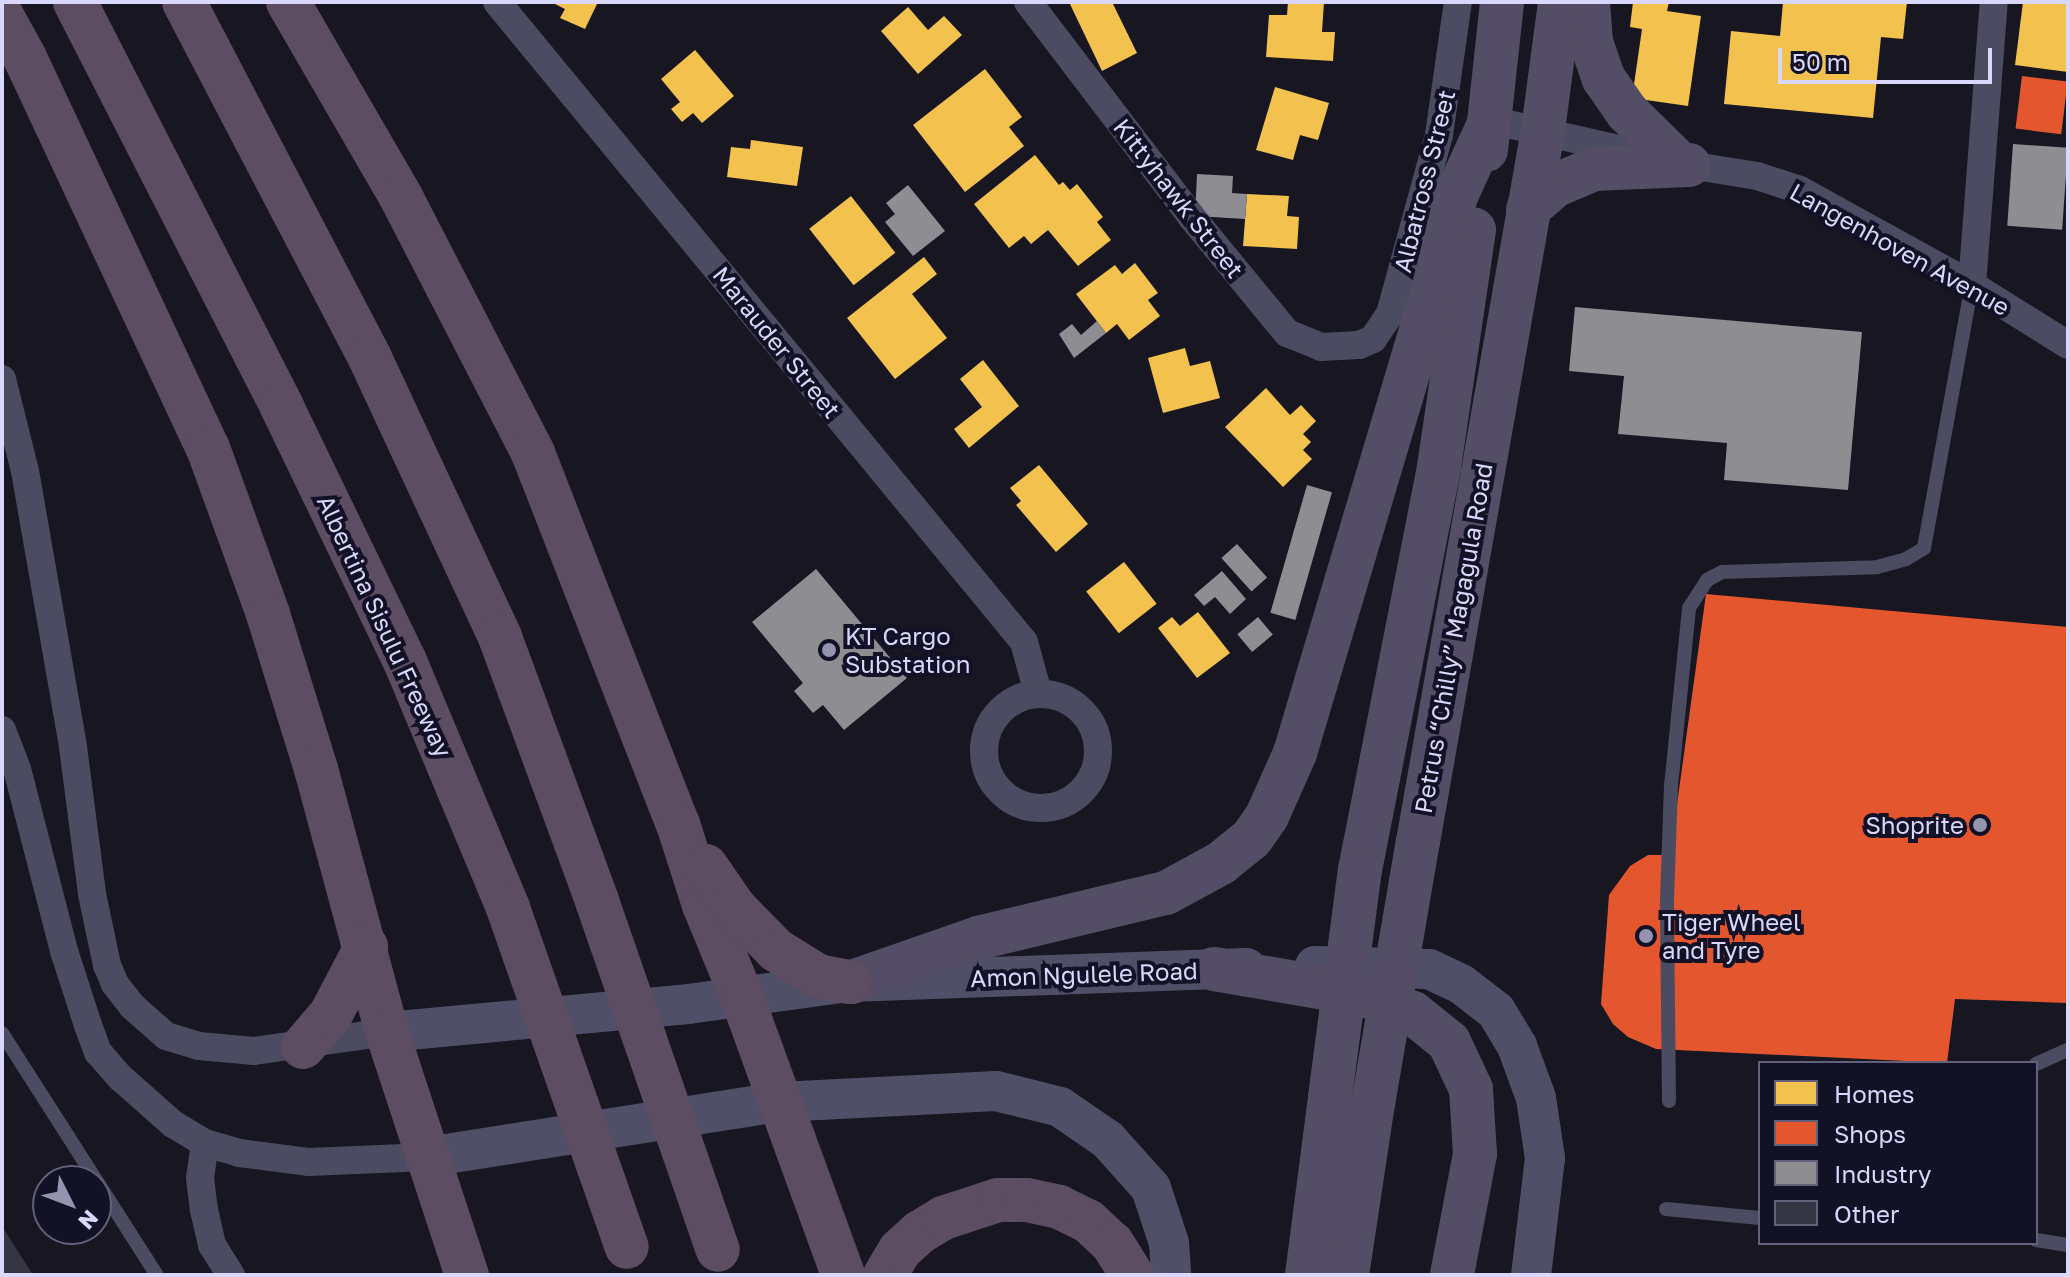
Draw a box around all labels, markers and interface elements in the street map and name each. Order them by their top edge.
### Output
scale bar [1782,32,1996,82]
text: 50 m [1792,47,1848,76]
street label: Albatross Street [1387,87,1461,275]
street label: Kittyhawk Street [1108,113,1250,283]
street label: Langenhoven Avenue [1785,177,2015,321]
street label: Marauder Street [707,260,847,424]
street label: Petrus “Chilly” Magagula Road [1408,461,1498,815]
street label: Albertina Sisulu Freeway [312,490,458,762]
place label: KT Cargo Substation [845,622,970,678]
marker: KT Cargo Substation [820,641,838,659]
place label: Shoprite [1865,811,1964,839]
marker: Shoprite [1971,816,1989,834]
place label: Tiger Wheel and Tyre [1662,908,1801,964]
marker: Tiger Wheel and Tyre [1637,927,1655,945]
street label: Amon Ngulele Road [970,956,1198,992]
legend [1758,1061,2038,1245]
text: Homes [1834,1079,1915,1108]
text: Shops [1834,1119,1906,1148]
text: Industry [1834,1159,1931,1188]
north arrow [32,1165,112,1245]
text: Other [1834,1199,1899,1228]
text: N [73,1205,104,1235]

